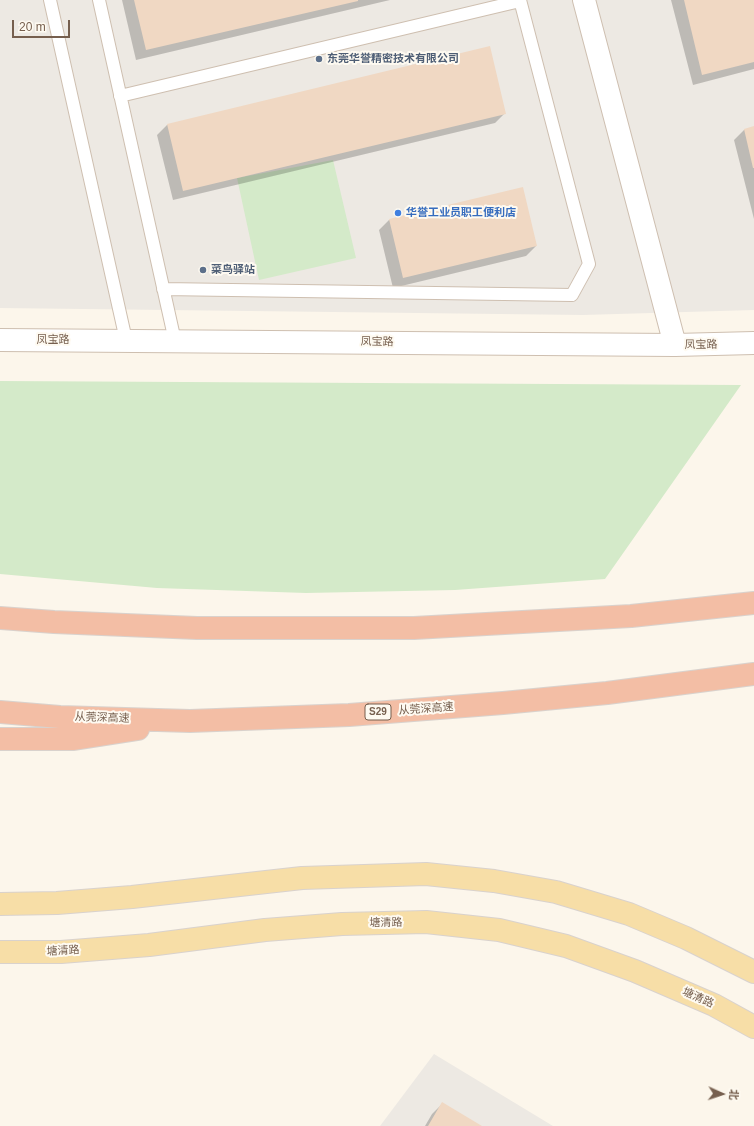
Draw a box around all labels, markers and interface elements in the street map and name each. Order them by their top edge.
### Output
scale bar [14,12,72,38]
text: 20 m [19,20,46,34]
place label: 东莞华誉精密技术有限公司 [327,52,459,66]
marker: 东莞华誉精密技术有限公司 [314,54,324,64]
place label: 华誉工业员职工便利店 [406,206,516,220]
marker: 华誉工业员职工便利店 [393,208,403,218]
place label: 菜鸟驿站 [211,263,255,277]
marker: 菜鸟驿站 [198,265,208,275]
street label: 凤宝路 [37,333,69,347]
street label: 凤宝路 [360,335,394,349]
street label: 凤宝路 [684,338,718,352]
street label: 从莞深高速 [398,700,454,718]
road number: S29 [365,704,391,720]
street label: 从莞深高速 [74,710,130,726]
street label: 塘清路 [369,916,403,930]
street label: 塘清路 [46,944,80,958]
street label: 塘清路 [680,985,716,1011]
north arrow [702,1074,742,1114]
text: 北 [728,1089,740,1100]

